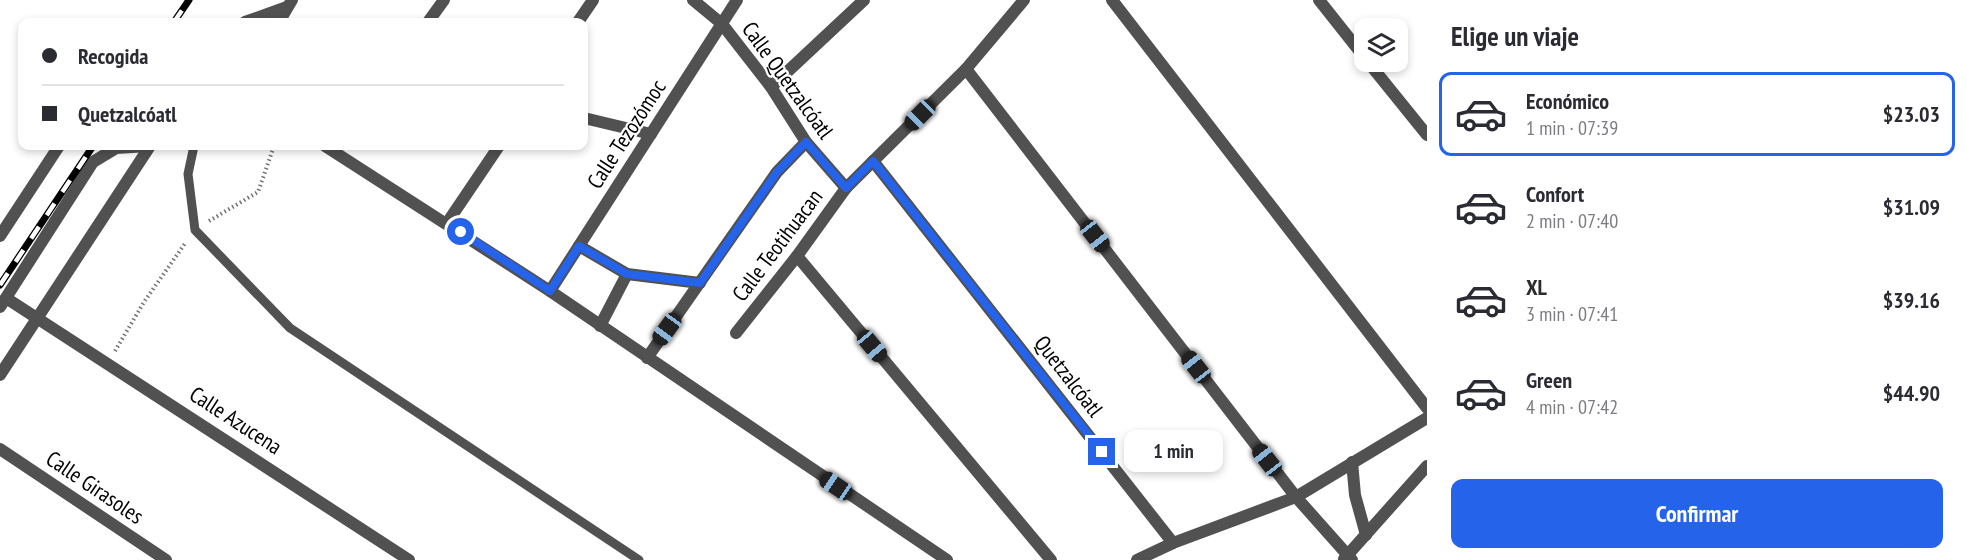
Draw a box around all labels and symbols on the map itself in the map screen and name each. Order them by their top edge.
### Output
street label: Calle Quetzalcóatl [736,16,840,145]
street label: Calle Tezozómoc [580,74,672,194]
car [901,96,939,134]
street label: Calle Teotihuacan [726,183,828,307]
car [1077,216,1113,256]
route start [447,218,474,245]
car [649,309,685,349]
car [854,326,890,366]
street label: Quetzalcóatl [1029,330,1110,423]
car [1178,347,1214,387]
street label: Calle Azucena [185,380,287,460]
callout: 1 min [1123,431,1222,473]
route end [1088,438,1115,465]
car [1249,440,1285,480]
street label: Calle Girasoles [41,444,149,530]
car [816,468,856,504]

